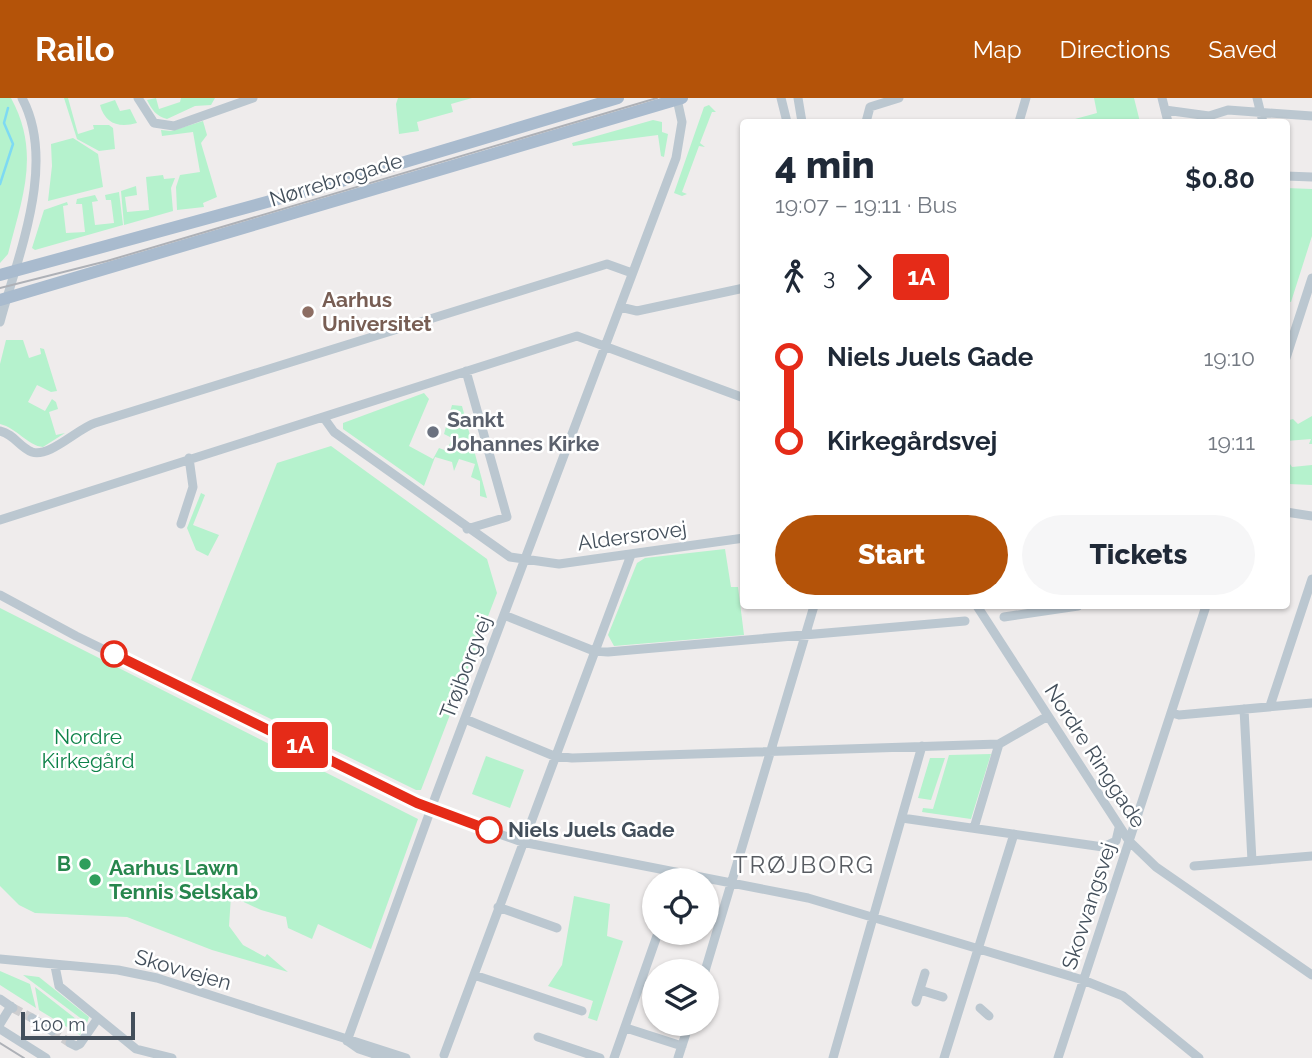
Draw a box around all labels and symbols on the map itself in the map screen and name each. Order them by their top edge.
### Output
street label: Nørrebrogade [266,147,405,212]
place label: Aarhus Universitet [322,287,432,336]
marker: Aarhus Universitet [300,304,316,320]
place label: Sankt Johannes Kirke [447,407,600,456]
marker: Sankt Johannes Kirke [425,424,441,440]
street label: Aldersrovej [576,515,688,556]
street label: Trøjborgvej [434,612,497,722]
unlabelled marker [101,641,127,667]
street label: Nordre Ringgade [1040,679,1151,832]
line badge: 1A [268,722,332,768]
park label: Nordre Kirkegård [42,724,134,773]
marker: Niels Juels Gade [476,817,502,843]
place label: Niels Juels Gade [508,817,675,842]
street label: Skovvangsvej [1056,839,1121,972]
district label: TRØJBORG [733,850,875,879]
place label: B [57,851,71,876]
place label: Aarhus Lawn Tennis Selskab [109,855,258,904]
marker: B [77,856,93,872]
marker: Aarhus Lawn Tennis Selskab [87,872,103,888]
street label: Skovvejen [132,944,234,995]
scale bar [21,1009,135,1041]

